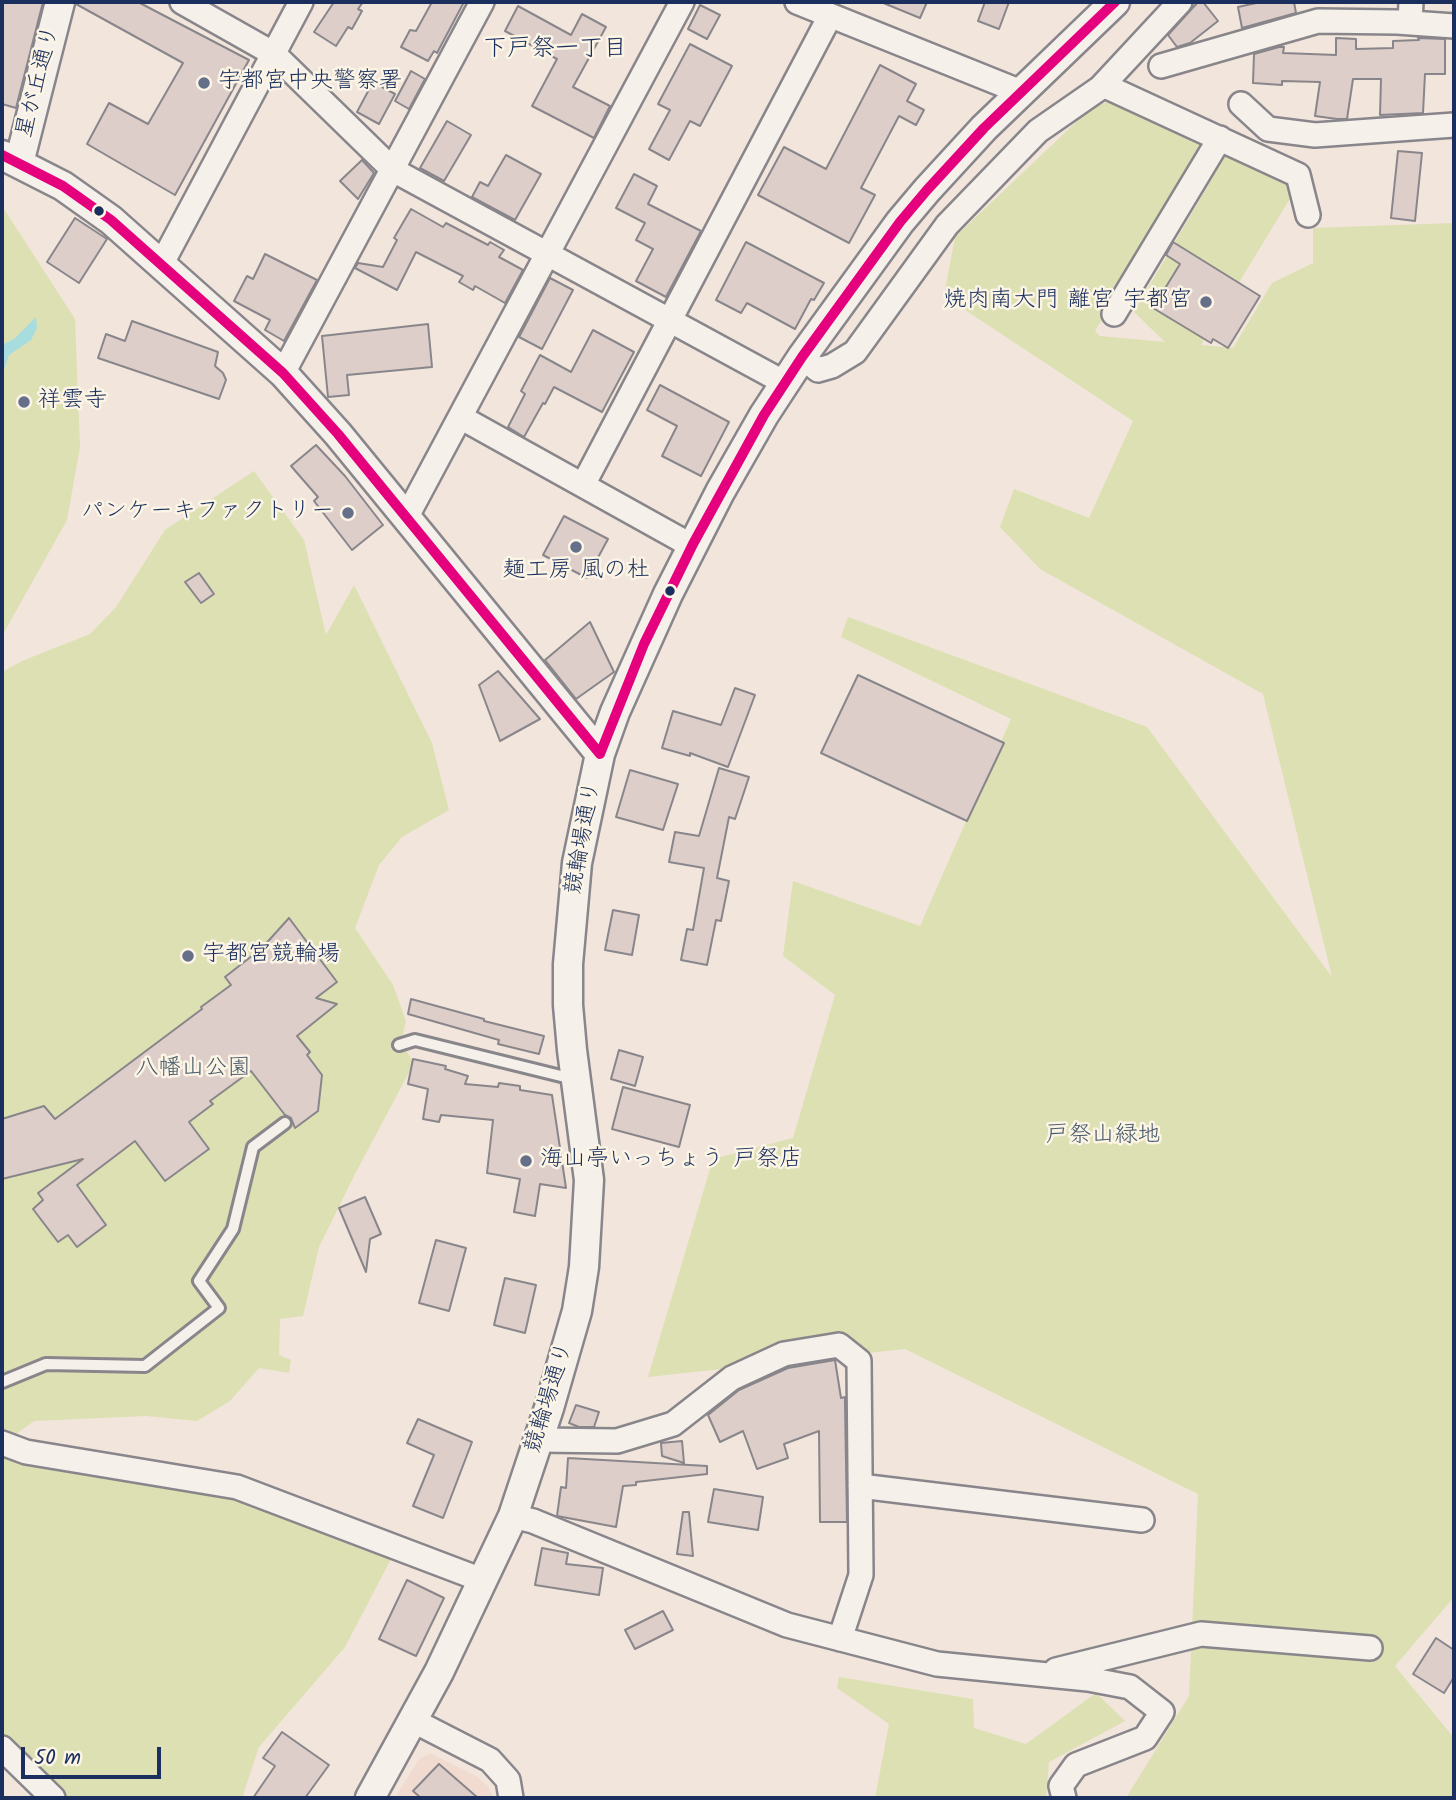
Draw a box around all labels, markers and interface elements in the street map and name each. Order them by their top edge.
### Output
street label: 星が丘通り [13,23,67,141]
district label: 下戸祭一丁目 [483,37,627,65]
place label: 宇都宮中央警察署 [218,69,402,97]
marker: 宇都宮中央警察署 [196,75,212,91]
unlabelled marker [92,204,106,218]
place label: 焼肉南大門 離宮 宇都宮 [944,288,1192,316]
marker: 焼肉南大門 離宮 宇都宮 [1198,294,1214,310]
place label: 祥雲寺 [38,388,107,416]
marker: 祥雲寺 [16,394,32,410]
place label: パンケーキファクトリー [81,499,334,527]
marker: パンケーキファクトリー [340,505,356,521]
marker: 麺工房 風の杜 [568,539,584,555]
place label: 麺工房 風の杜 [502,558,650,586]
unlabelled marker [663,584,677,598]
street label: 競輪場通り [561,779,609,897]
place label: 宇都宮競輪場 [202,942,340,970]
marker: 宇都宮競輪場 [180,948,196,964]
park label: 八幡山公園 [136,1056,250,1084]
park label: 戸祭山緑地 [1046,1123,1160,1151]
place label: 海山亭いっちょう 戸祭店 [540,1147,802,1175]
marker: 海山亭いっちょう 戸祭店 [518,1153,534,1169]
street label: 競輪場通り [521,1339,581,1457]
scale bar [24,1734,164,1778]
text: 50 m [34,1742,81,1775]

